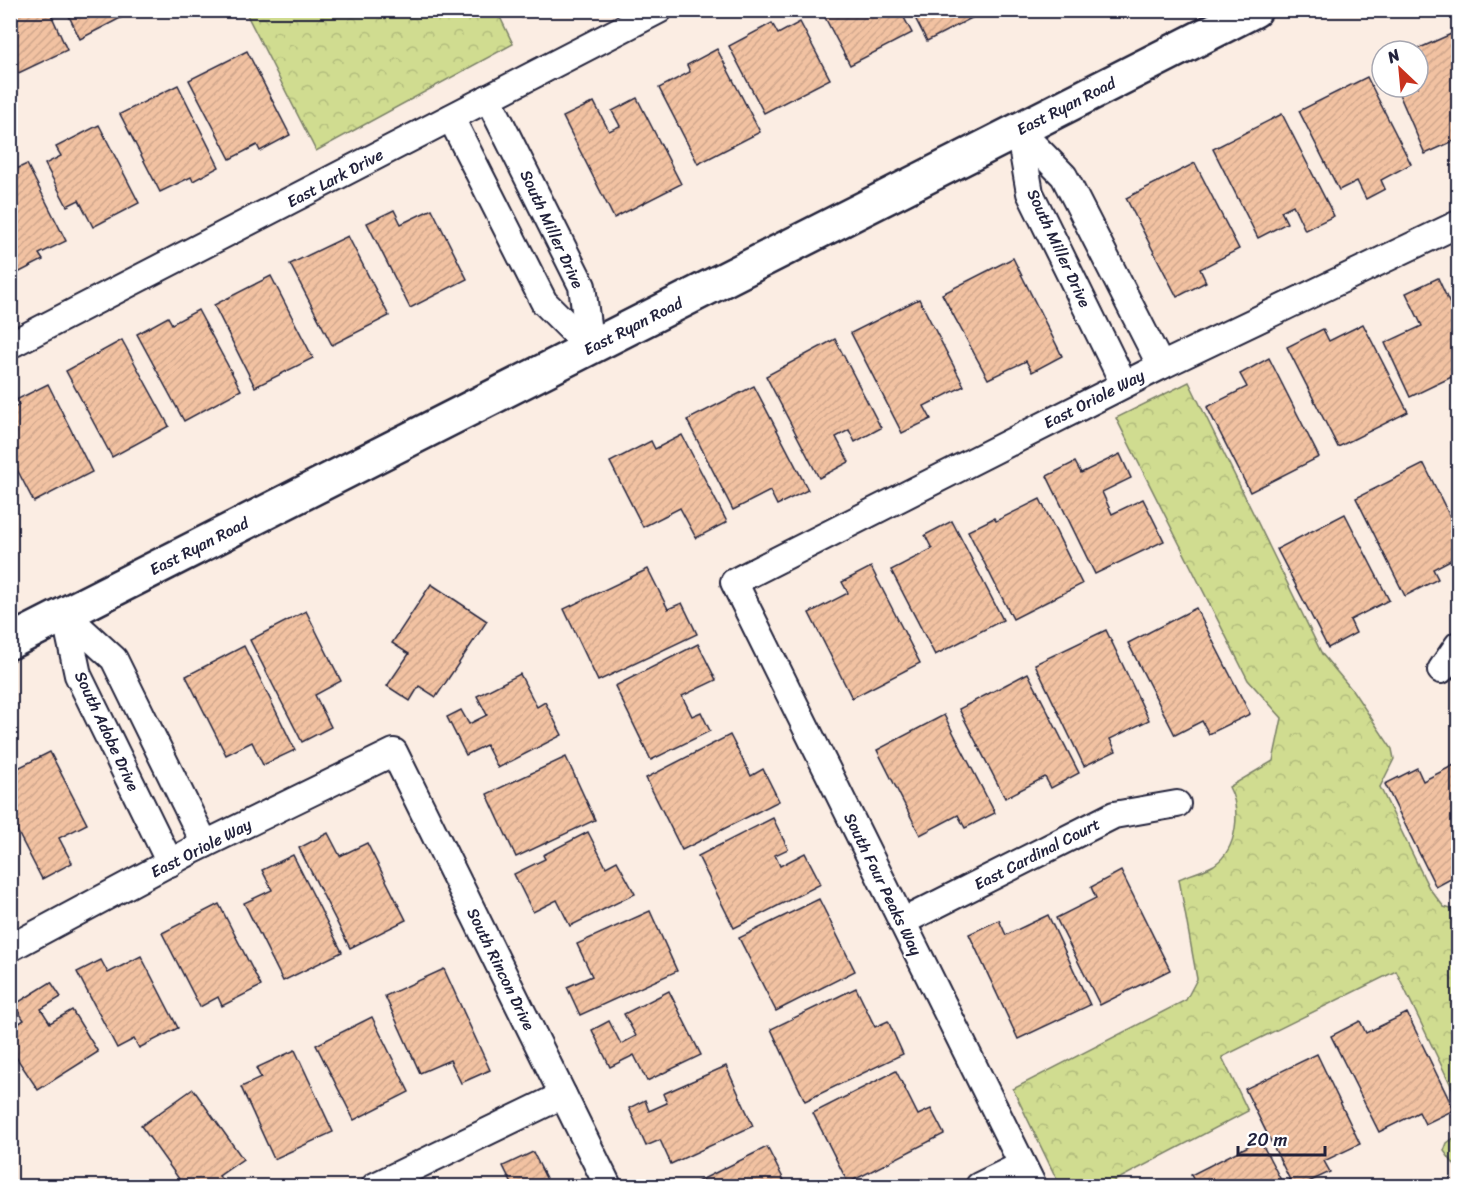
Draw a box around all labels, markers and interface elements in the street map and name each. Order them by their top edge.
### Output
north arrow [1370,39,1430,99]
text: N [1381,40,1406,72]
street label: East Ryan Road [1011,68,1122,143]
street label: East Lark Drive [281,140,389,216]
street label: South Miller Drive [512,165,592,293]
street label: South Miller Drive [1019,184,1099,312]
street label: East Ryan Road [578,288,689,363]
street label: East Oriole Way [1038,361,1150,437]
street label: East Ryan Road [144,508,255,583]
street label: South Adobe Drive [66,666,148,796]
street label: South Four Peaks Way [836,807,931,961]
street label: East Oriole Way [145,810,257,886]
street label: East Cardinal Court [969,810,1105,898]
street label: South Rincon Drive [459,903,543,1036]
scale bar [1238,1119,1325,1157]
text: 20 m [1247,1124,1287,1156]

